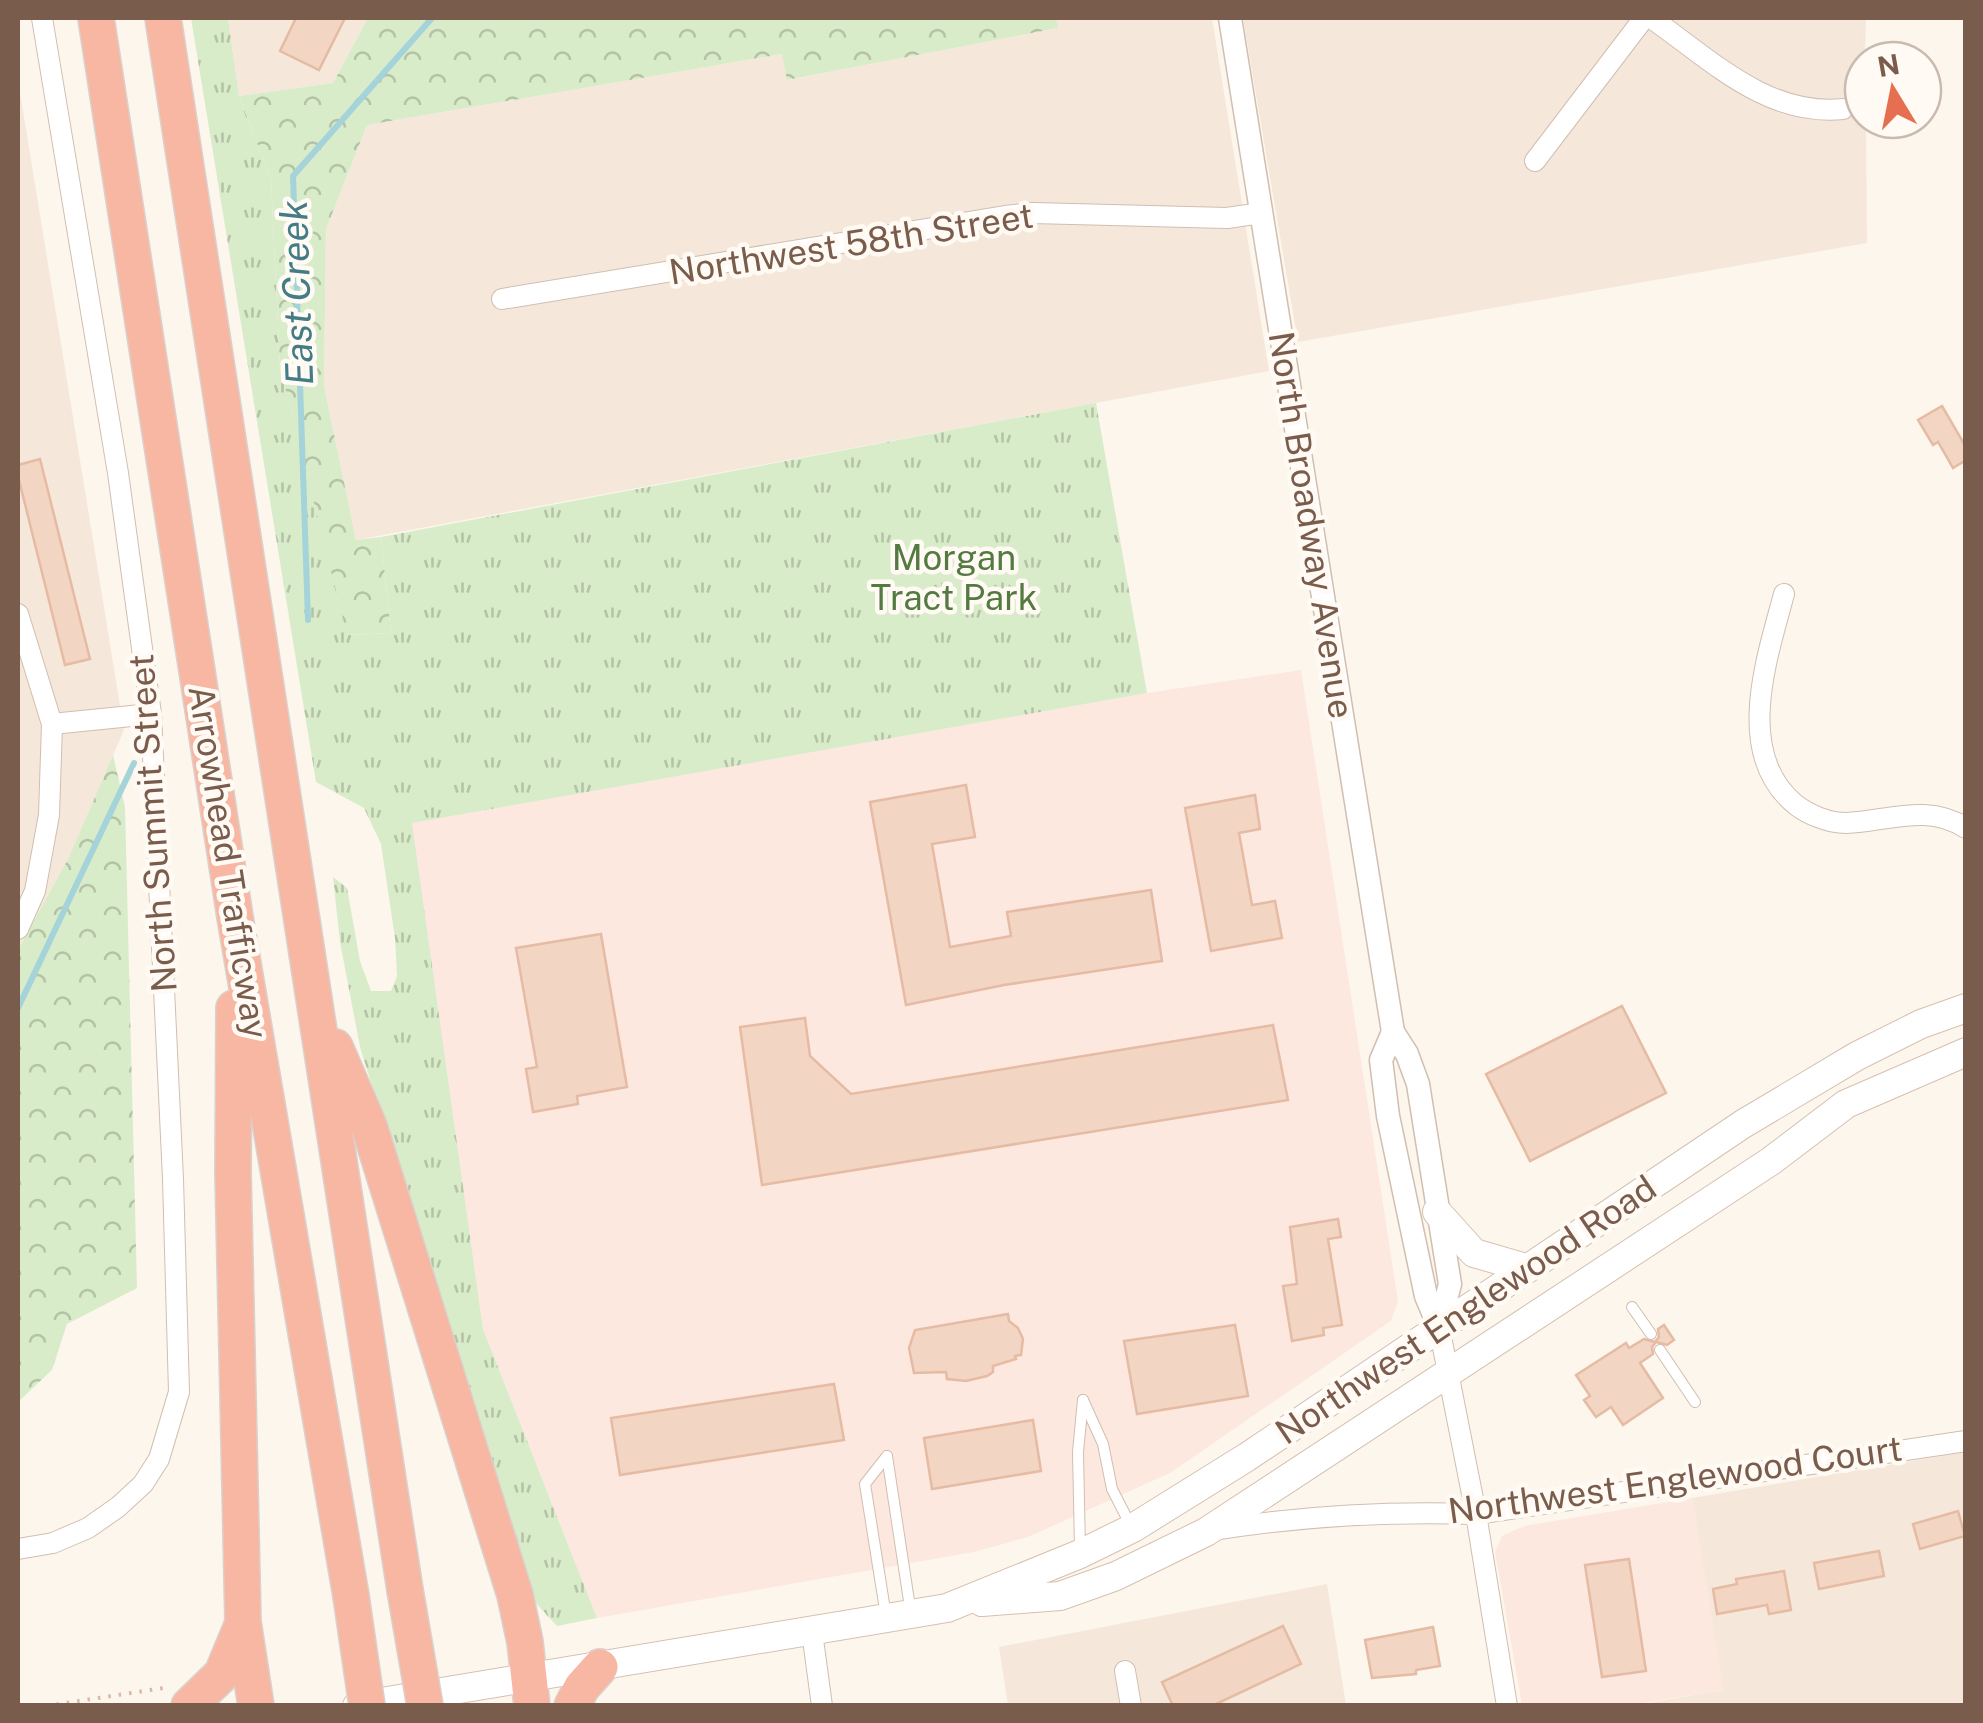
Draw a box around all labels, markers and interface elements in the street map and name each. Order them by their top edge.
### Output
north arrow [1843,40,1943,140]
text: N [1875,47,1902,83]
street label: Northwest 58th Street [666,194,1036,293]
water label: East Creek [271,199,322,386]
street label: North Broadway Avenue [1261,329,1362,721]
park label: Morgan Tract Park [870,537,1038,618]
street label: North Summit Street [120,653,185,994]
street label: Arrowhead Trafficway [180,682,277,1042]
street label: Northwest Englewood Road [1268,1167,1664,1452]
street label: Northwest Englewood Court [1445,1427,1905,1532]

